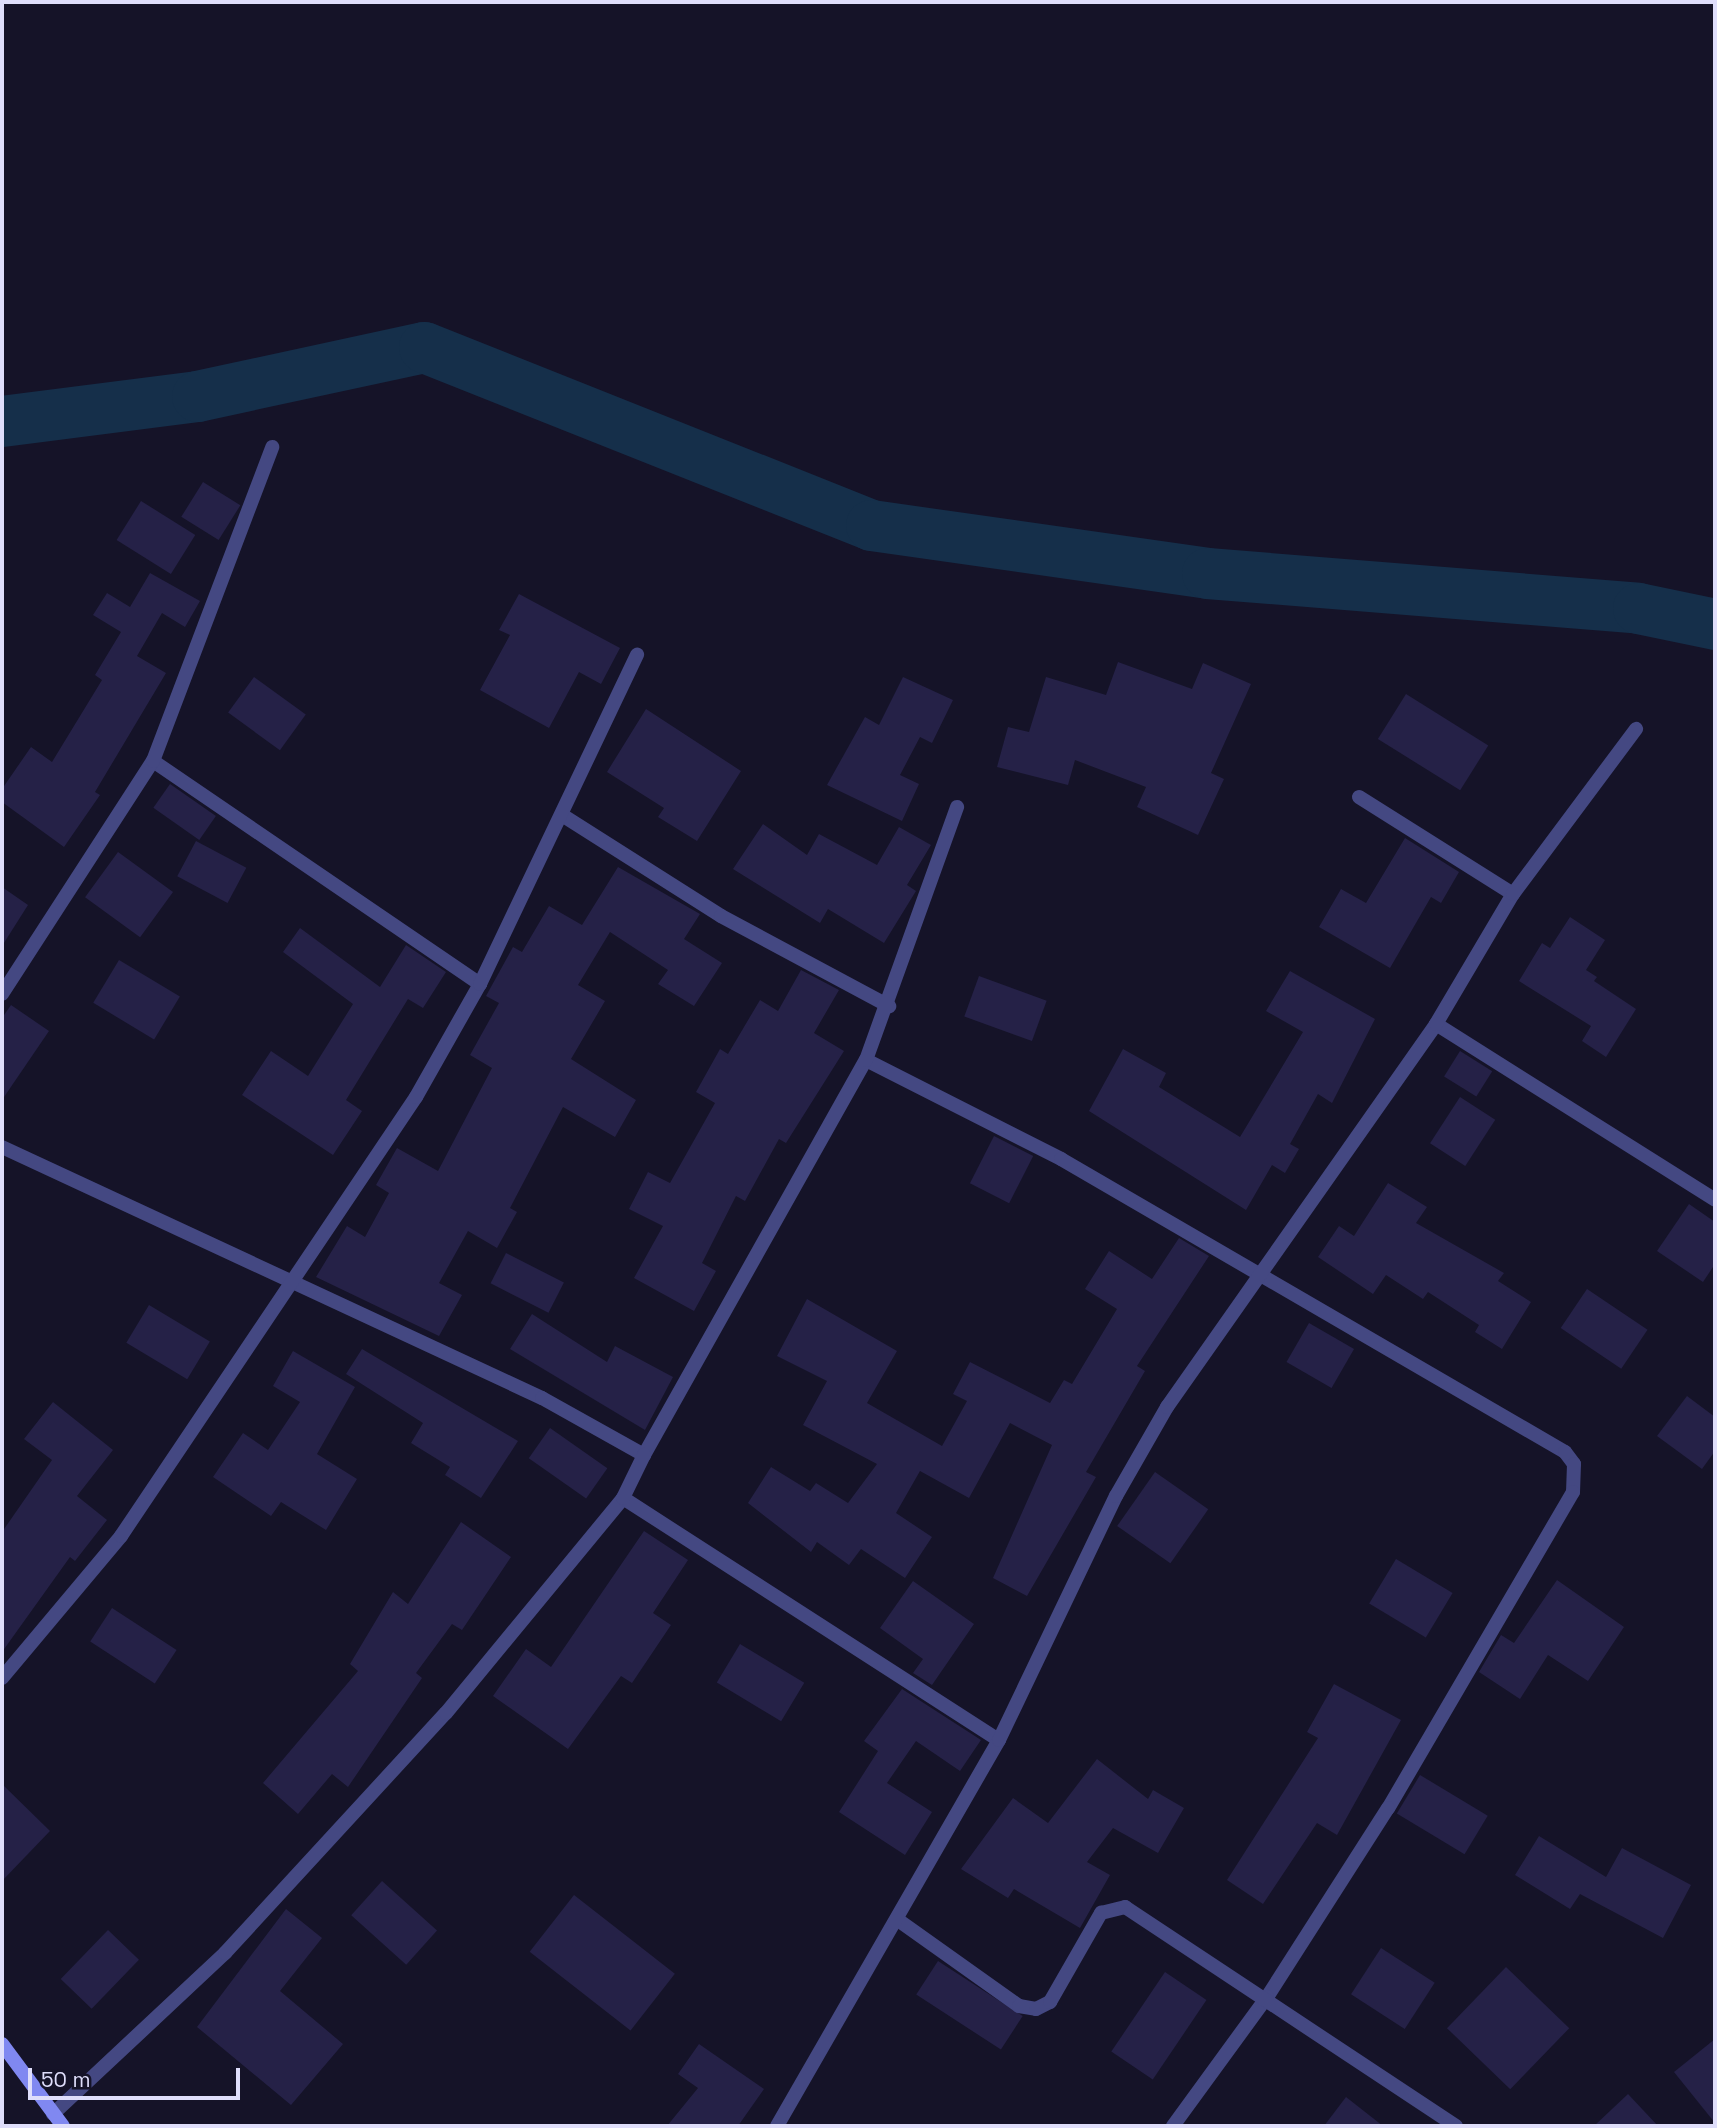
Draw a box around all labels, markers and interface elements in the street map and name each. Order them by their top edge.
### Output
scale bar [32,2054,243,2098]
text: 50 m [41,2066,91,2093]

